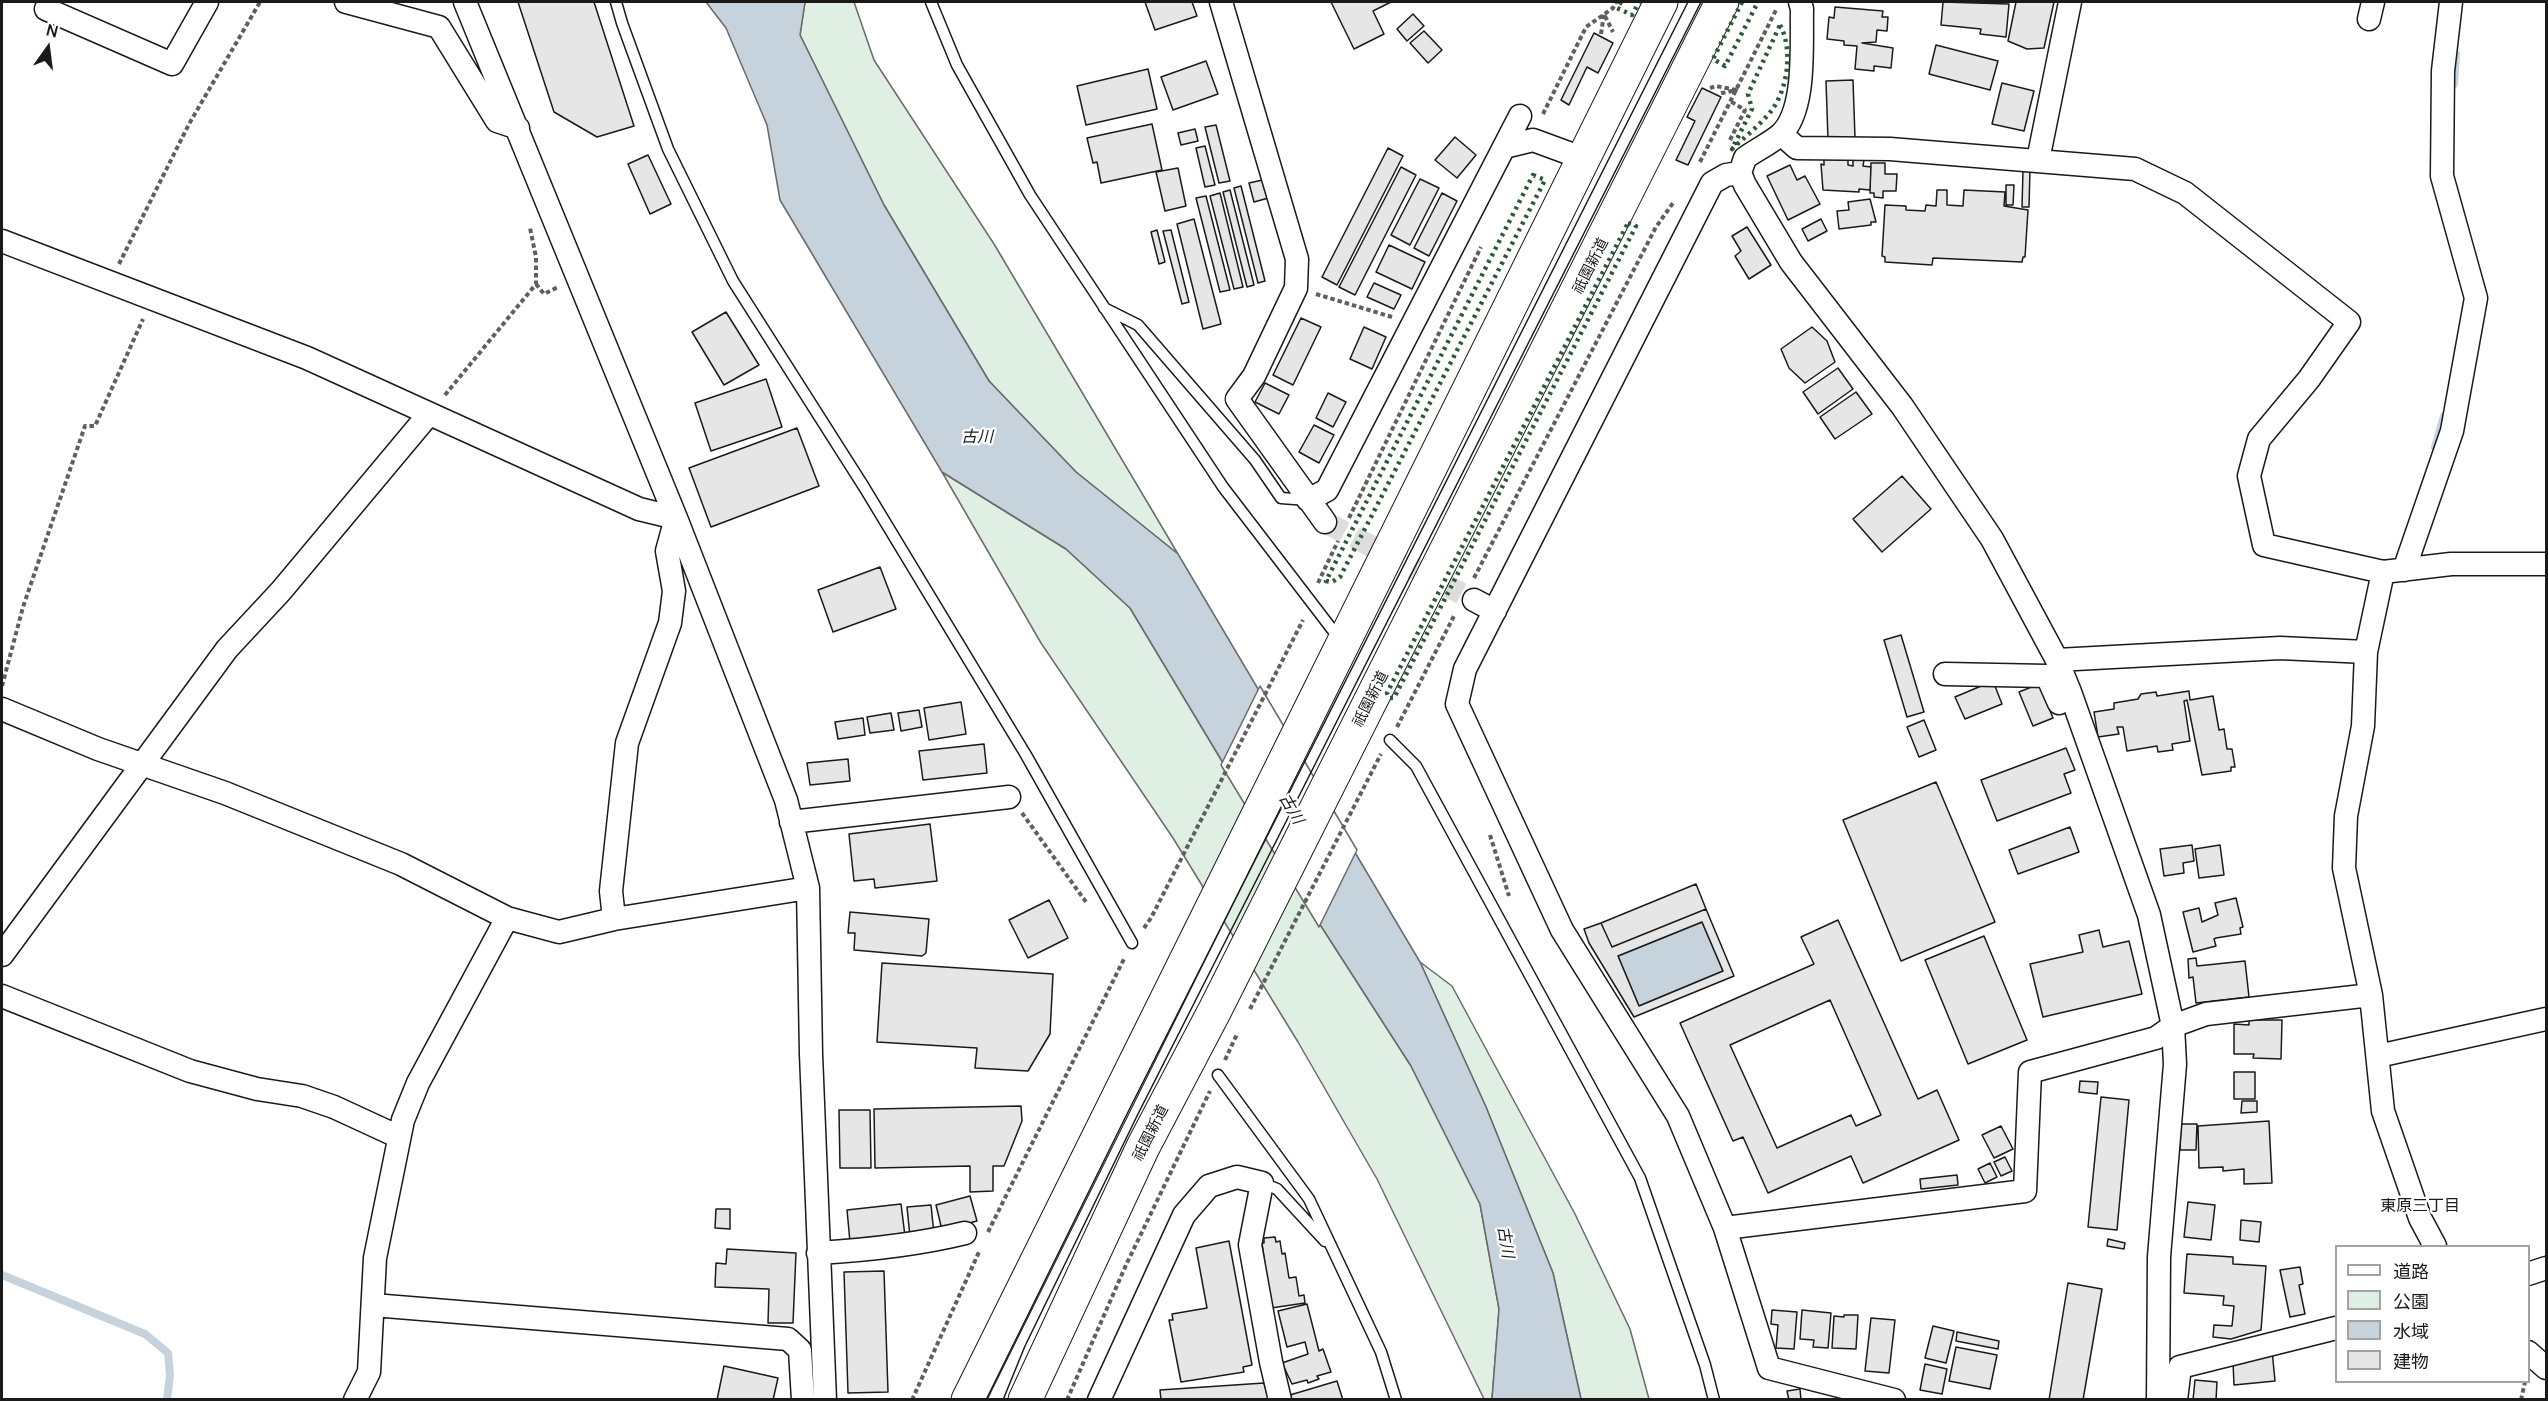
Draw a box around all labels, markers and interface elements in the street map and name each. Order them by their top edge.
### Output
north arrow [18,18,78,78]
text: N [44,18,61,43]
street label: 祇園新道 [1569,235,1613,297]
water label: 古川 [961,428,993,448]
street label: 祇園新道 [1349,668,1393,730]
water label: 古川 [1275,790,1307,828]
street label: 祇園新道 [1129,1102,1173,1164]
district label: 東原三丁目 [2380,1197,2460,1217]
water label: 古川 [1493,1225,1517,1259]
legend [2335,1245,2530,1383]
text: 道路 [2393,1259,2429,1283]
text: 公園 [2393,1289,2429,1313]
text: 水域 [2393,1319,2429,1343]
text: 建物 [2393,1349,2429,1373]

